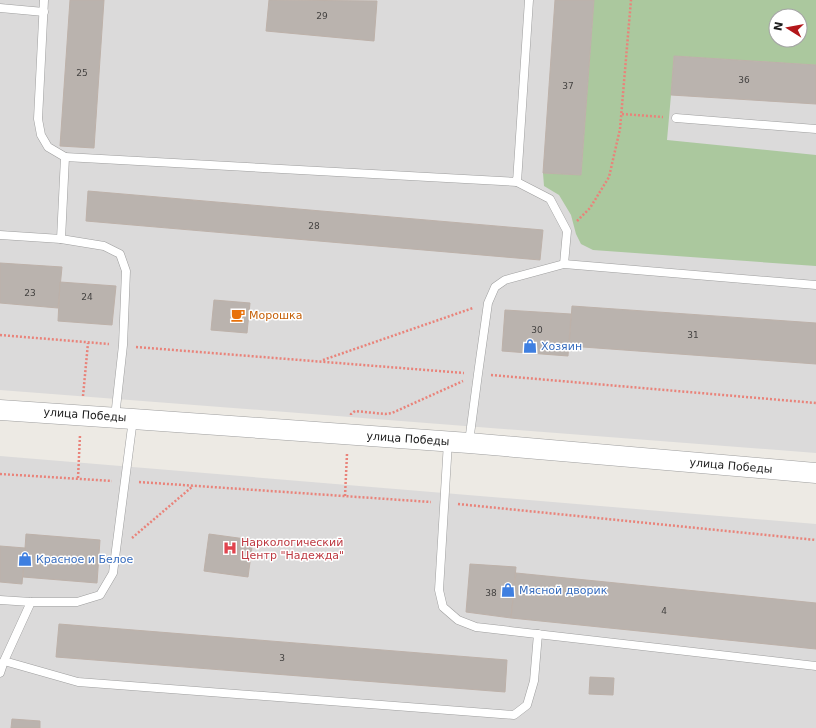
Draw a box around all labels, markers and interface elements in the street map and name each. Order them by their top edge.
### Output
north arrow [768,8,808,48]
house number: 29 [316,11,328,21]
text: N [771,20,786,32]
house number: 25 [76,68,88,78]
house number: 36 [738,75,750,85]
house number: 37 [562,81,574,91]
house number: 28 [308,221,320,231]
house number: 23 [24,288,36,298]
house number: 24 [81,292,93,302]
cafe icon: Морошка [230,307,246,323]
place label: Морошка [249,309,302,322]
house number: 30 [531,325,543,335]
house number: 31 [687,330,699,340]
shop icon: Хозяин [522,338,538,354]
place label: Хозяин [541,340,582,353]
street label: улица Победы [43,406,127,424]
street label: улица Победы [366,430,450,448]
street label: улица Победы [689,456,773,476]
place label: Наркологический Центр "Надежда" [241,536,344,562]
hospital icon: Наркологический Центр "Надежда" [222,540,238,556]
shop icon: Красное и Белое [17,551,33,567]
place label: Красное и Белое [36,553,133,566]
shop icon: Мясной дворик [500,582,516,598]
place label: Мясной дворик [519,584,608,597]
house number: 38 [485,588,497,598]
house number: 4 [661,606,667,616]
house number: 3 [279,653,285,663]

